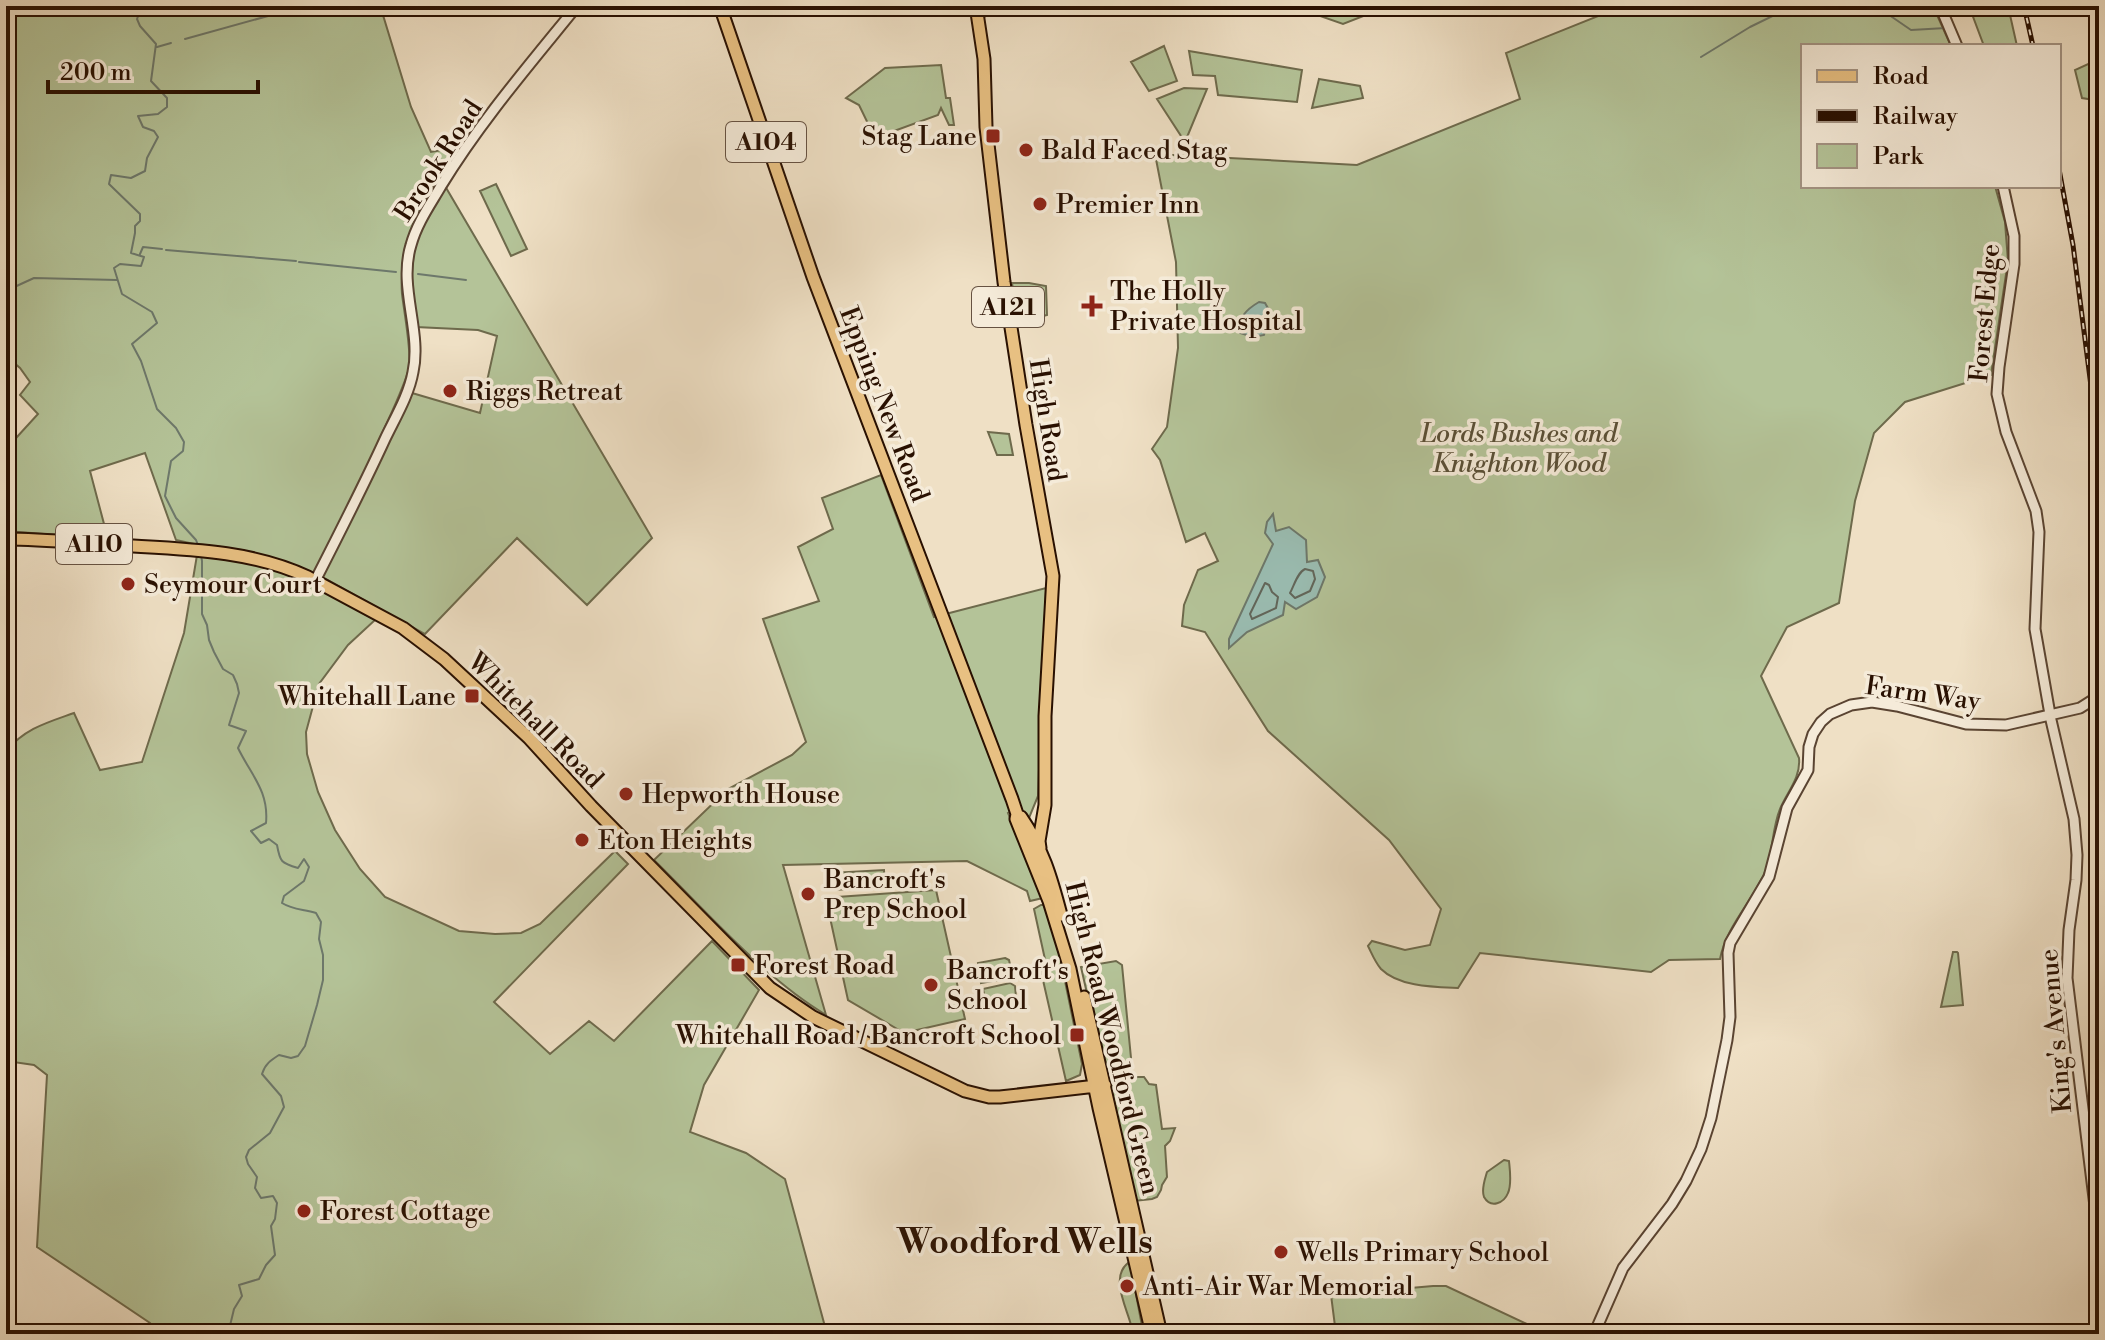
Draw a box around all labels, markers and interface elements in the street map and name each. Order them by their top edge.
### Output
scale bar [48,44,258,94]
legend [1801,44,2061,188]
text: 200 m [60,58,131,88]
text: Road [1873,62,1929,92]
street label: Brook Road [387,94,490,228]
text: Railway [1873,102,1958,132]
place label: Stag Lane [861,121,977,153]
road number: A104 [726,122,806,162]
marker: Stag Lane [984,127,1002,145]
place label: Bald Faced Stag [1041,135,1228,167]
marker: Bald Faced Stag [1017,141,1035,159]
text: Park [1873,142,1924,172]
place label: Premier Inn [1056,189,1200,221]
marker: Premier Inn [1031,195,1049,213]
street label: Forest Edge [1963,242,2007,384]
place label: The Holly Private Hospital [1110,276,1302,338]
road number: A121 [972,287,1044,327]
marker: The Holly Private Hospital [1081,295,1103,317]
street label: Epping New Road [832,302,936,507]
street label: High Road [1022,356,1073,484]
place label: Riggs Retreat [466,376,623,408]
marker: Riggs Retreat [441,382,459,400]
park label: Lords Bushes and Knighton Wood [1420,418,1619,480]
road number: A110 [56,524,132,564]
place label: Seymour Court [144,569,322,601]
marker: Seymour Court [119,575,137,593]
street label: Whitehall Road [460,645,610,796]
street label: Farm Way [1863,670,1983,718]
place label: Whitehall Lane [277,681,456,713]
marker: Whitehall Lane [463,687,481,705]
place label: Hepworth House [642,779,840,811]
marker: Hepworth House [617,785,635,803]
place label: Eton Heights [598,825,752,857]
marker: Eton Heights [573,831,591,849]
place label: Bancroft's Prep School [823,864,967,926]
street label: High Road Woodford Green [1058,878,1166,1198]
marker: Bancroft's Prep School [799,885,817,903]
street label: King's Avenue [2033,947,2079,1114]
place label: Forest Road [754,950,895,982]
place label: Bancroft's School [946,955,1069,1017]
marker: Forest Road [729,956,747,974]
marker: Bancroft's School [922,976,940,994]
place label: Whitehall Road / Bancroft School [675,1020,1061,1052]
marker: Whitehall Road / Bancroft School [1068,1026,1086,1044]
place label: Forest Cottage [320,1196,491,1228]
marker: Forest Cottage [295,1202,313,1220]
district label: Woodford Wells [896,1222,1153,1264]
place label: Wells Primary School [1296,1237,1549,1269]
marker: Wells Primary School [1272,1243,1290,1261]
place label: Anti-Air War Memorial [1142,1271,1414,1303]
marker: Anti-Air War Memorial [1118,1277,1136,1295]

